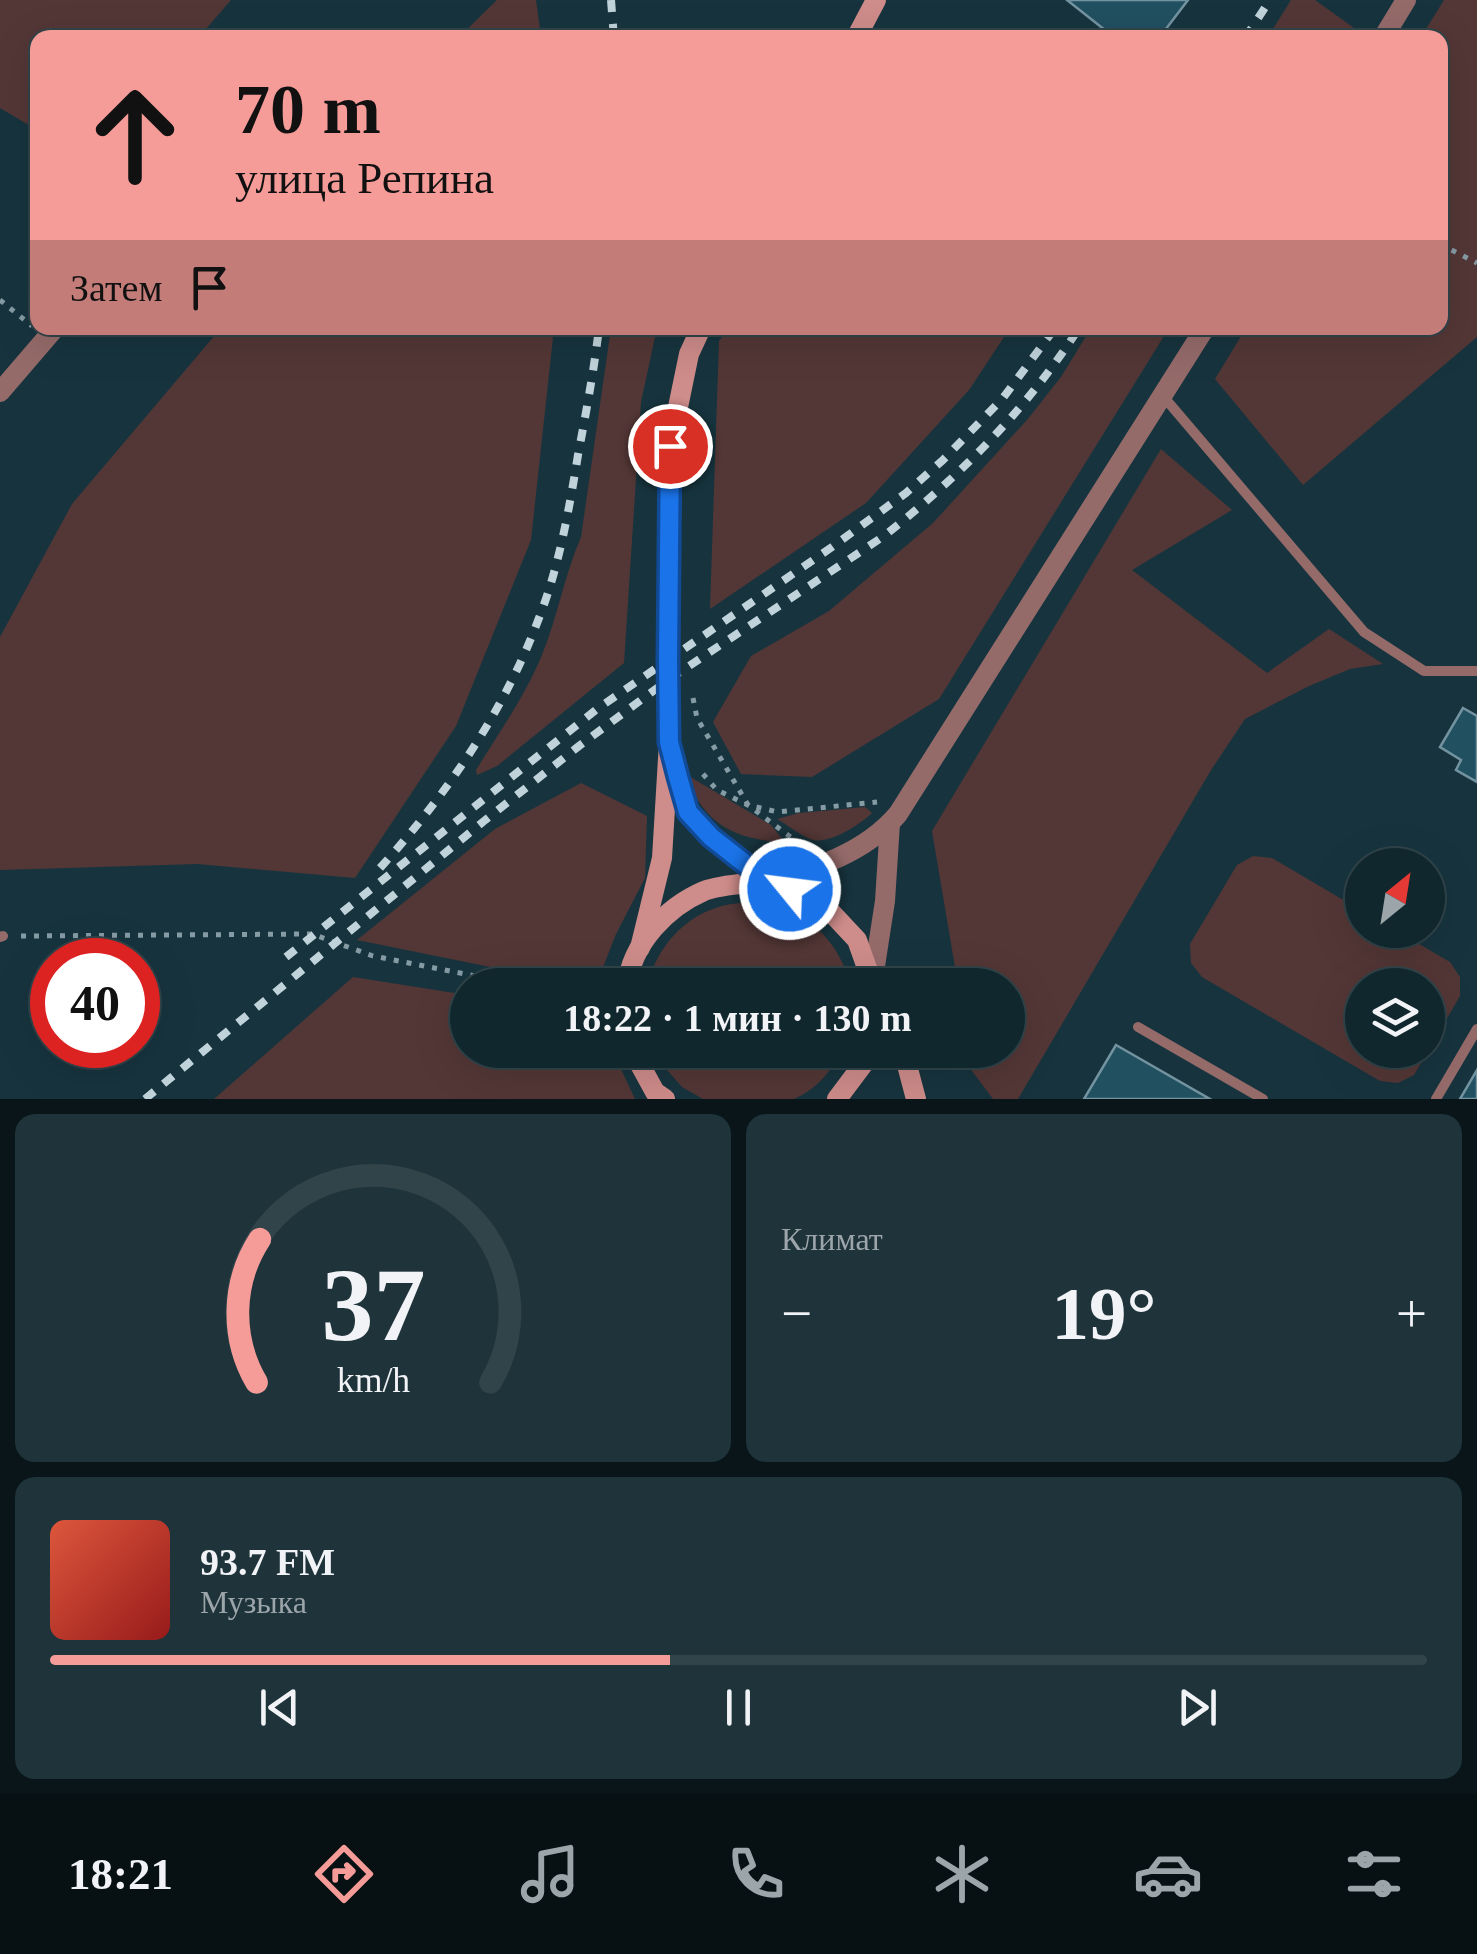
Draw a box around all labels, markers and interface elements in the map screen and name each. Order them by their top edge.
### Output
icon: ahead [70,70,200,200]
text: 70 m [235,71,381,148]
text: улица Репина [235,153,494,203]
icon: arrive [182,260,237,315]
text: Затем [70,267,162,309]
pin [628,404,713,489]
icon: arrive [643,419,698,474]
position arrow [738,837,842,941]
north arrow [1345,848,1445,948]
map controls [1345,848,1445,1068]
speed limit sign: 40 [30,938,160,1068]
button: layers [1345,968,1445,1068]
text: 18:22 · 1 мин · 130 m [563,997,912,1039]
text: Климат [781,1221,883,1257]
text: 37 [321,1247,425,1362]
text: 19° [1052,1272,1157,1355]
text: − [781,1283,812,1344]
text: + [1396,1283,1427,1344]
text: km/h [336,1360,410,1400]
text: 93.7 FM [200,1541,335,1583]
text: Музыка [200,1584,307,1620]
icon: previous [252,1680,307,1735]
icon: pause [711,1680,766,1735]
icon: next [1170,1680,1225,1735]
icon: directions [309,1839,379,1909]
icon: music [515,1839,585,1909]
icon: phone [721,1839,791,1909]
icon: climate [927,1839,997,1909]
icon: car [1133,1839,1203,1909]
icon: filters [1339,1839,1409,1909]
text: 18:21 [68,1849,173,1899]

